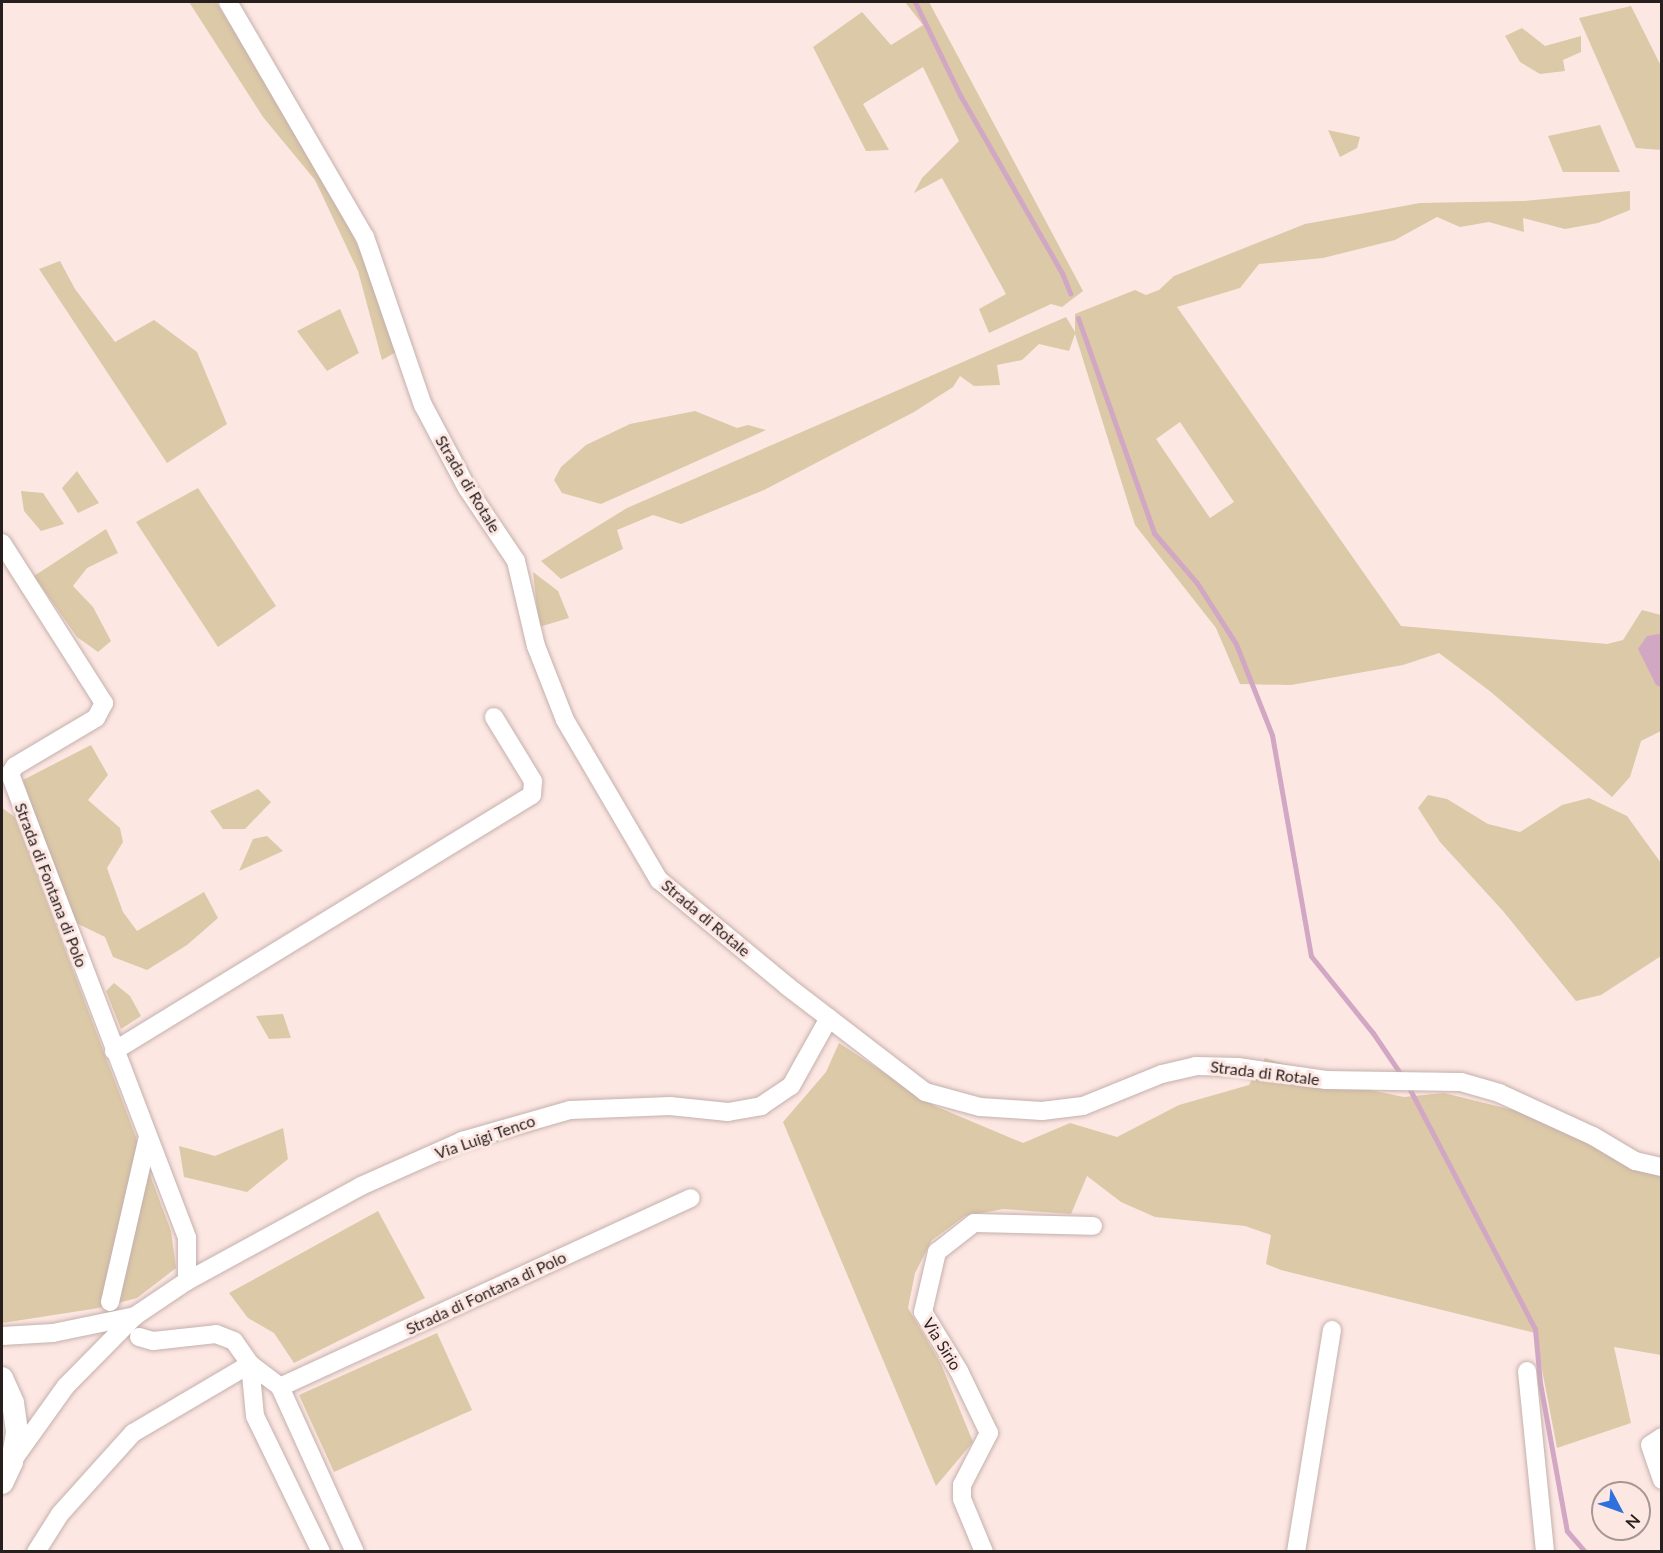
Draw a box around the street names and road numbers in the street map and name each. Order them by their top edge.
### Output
street label: Strada di Rotale [431,432,505,536]
street label: Strada di Fontana di Polo [11,800,91,970]
street label: Strada di Rotale [658,875,754,961]
street label: Strada di Rotale [1209,1057,1321,1089]
street label: Via Luigi Tenco [432,1111,538,1163]
street label: Strada di Fontana di Polo [403,1247,569,1339]
street label: Via Sirio [919,1314,965,1374]

